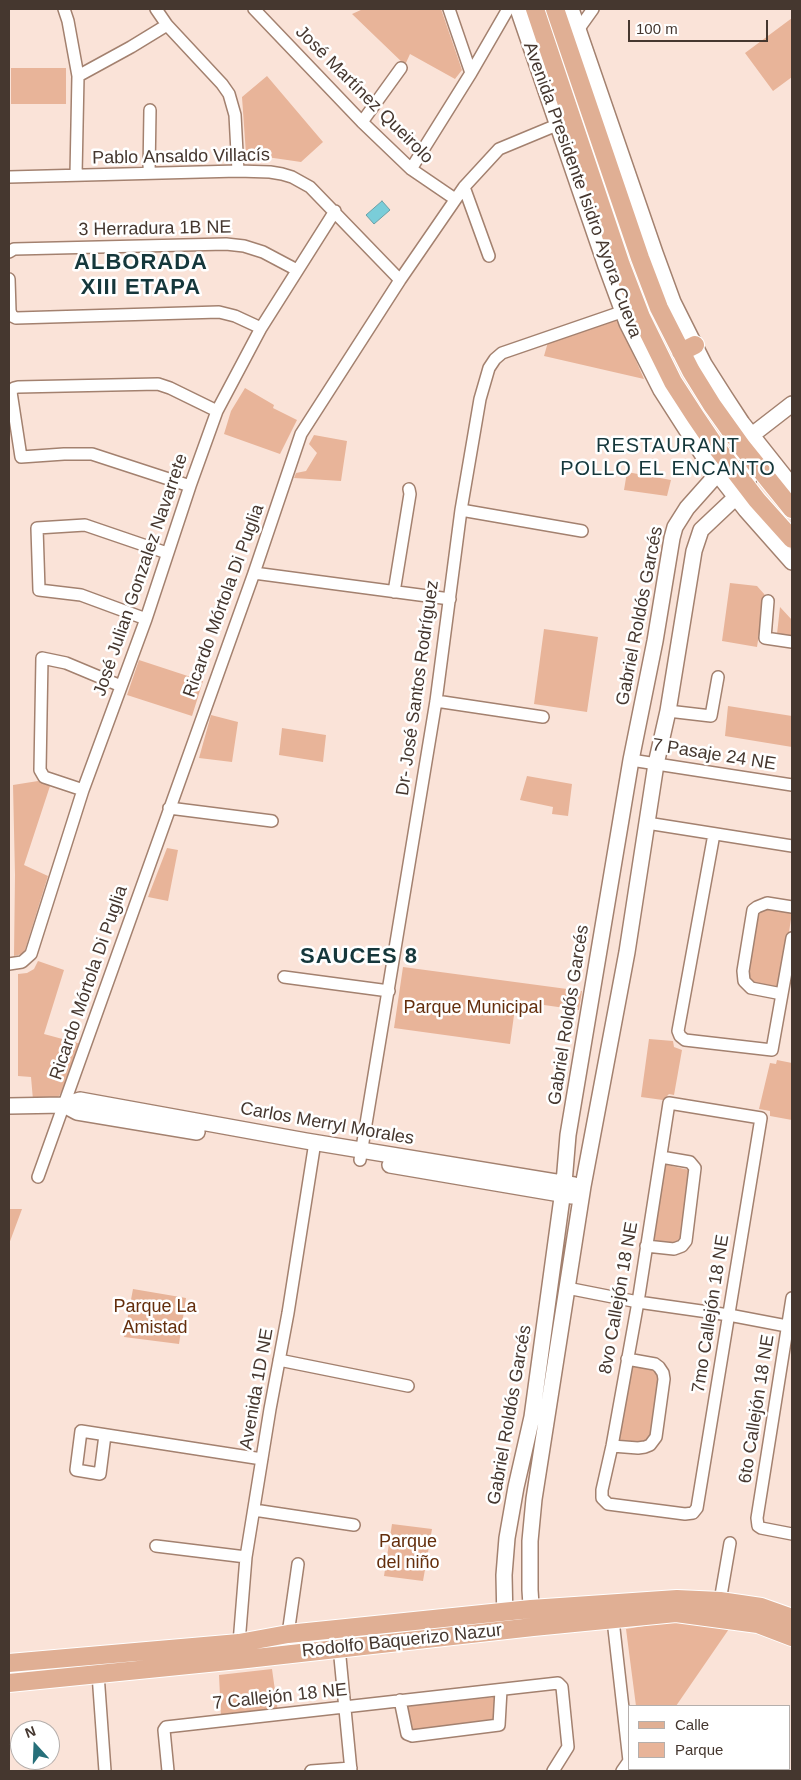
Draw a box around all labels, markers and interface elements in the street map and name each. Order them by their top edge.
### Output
scale bar [631,10,771,42]
text: 100 m [636,20,678,37]
street label: José Martínez Queirolo [291,22,437,168]
street label: Avenida Presidente Isidro Ayora Cueva [518,39,646,341]
street label: Pablo Ansaldo Villacís [92,145,270,169]
street label: 3 Herradura 1B NE [78,217,232,241]
district label: ALBORADA XIII ETAPA [73,250,209,302]
district label: RESTAURANT POLLO EL ENCANTO [558,434,778,481]
street label: José Julian Gonzalez Navarrete [89,451,193,699]
street label: Ricardo Mórtola Di Puglia [179,501,269,701]
street label: Gabriel Roldós Garcés [612,525,668,707]
street label: Dr- José Santos Rodríguez [392,579,444,797]
street label: 7 Pasaje 24 NE [651,735,777,775]
street label: Ricardo Mórtola Di Puglia [46,883,132,1083]
street label: Gabriel Roldós Garcés [544,923,594,1107]
district label: SAUCES 8 [299,944,419,970]
park label: Parque Municipal [403,997,543,1019]
street label: Carlos Merryl Morales [238,1098,416,1150]
street label: 8vo Callejón 18 NE [595,1220,643,1376]
street label: 7mo Callejón 18 NE [688,1233,734,1395]
park label: Parque La Amistad [113,1296,197,1338]
street label: Gabriel Roldós Garcés [484,1323,536,1507]
street label: Avenida 1D NE [236,1327,278,1451]
street label: 6to Callejón 18 NE [735,1333,779,1485]
park label: Parque del niño [376,1531,440,1574]
street label: Rodolfo Baquerizo Nazur [301,1620,503,1662]
street label: 7 Callejón 18 NE [212,1679,348,1715]
legend [628,1705,791,1770]
text: Calle [675,1716,709,1733]
north arrow [10,1720,60,1770]
text: N [23,1723,38,1741]
text: Parque [675,1741,723,1758]

